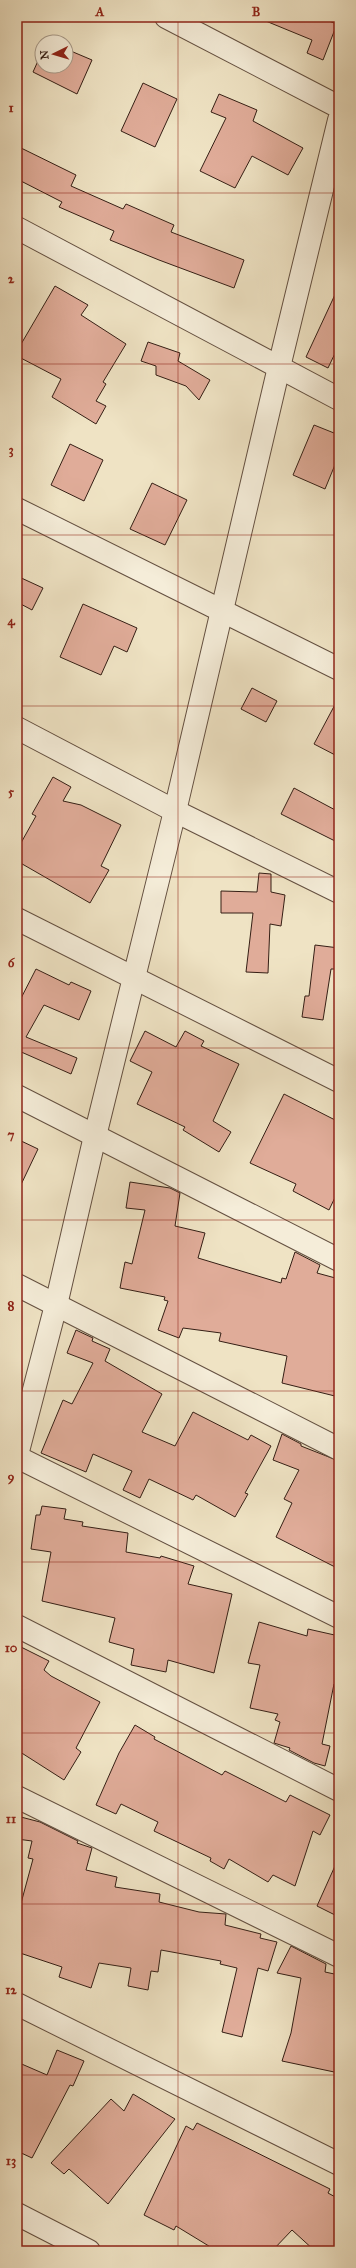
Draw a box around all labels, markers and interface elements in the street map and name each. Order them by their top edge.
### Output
text: A [95,4,105,20]
text: B [252,4,261,20]
north arrow [34,34,74,74]
text: N [38,49,51,60]
text: 1 [8,100,14,116]
text: 2 [8,271,15,287]
text: 3 [8,442,14,458]
text: 4 [7,613,15,629]
text: 5 [8,784,15,800]
text: 6 [8,955,16,971]
text: 7 [8,1127,15,1143]
text: 8 [8,1298,15,1314]
text: 9 [8,1469,15,1485]
text: 10 [5,1640,18,1656]
text: 11 [6,1811,16,1827]
text: 12 [5,1982,17,1998]
text: 13 [6,2153,16,2169]

